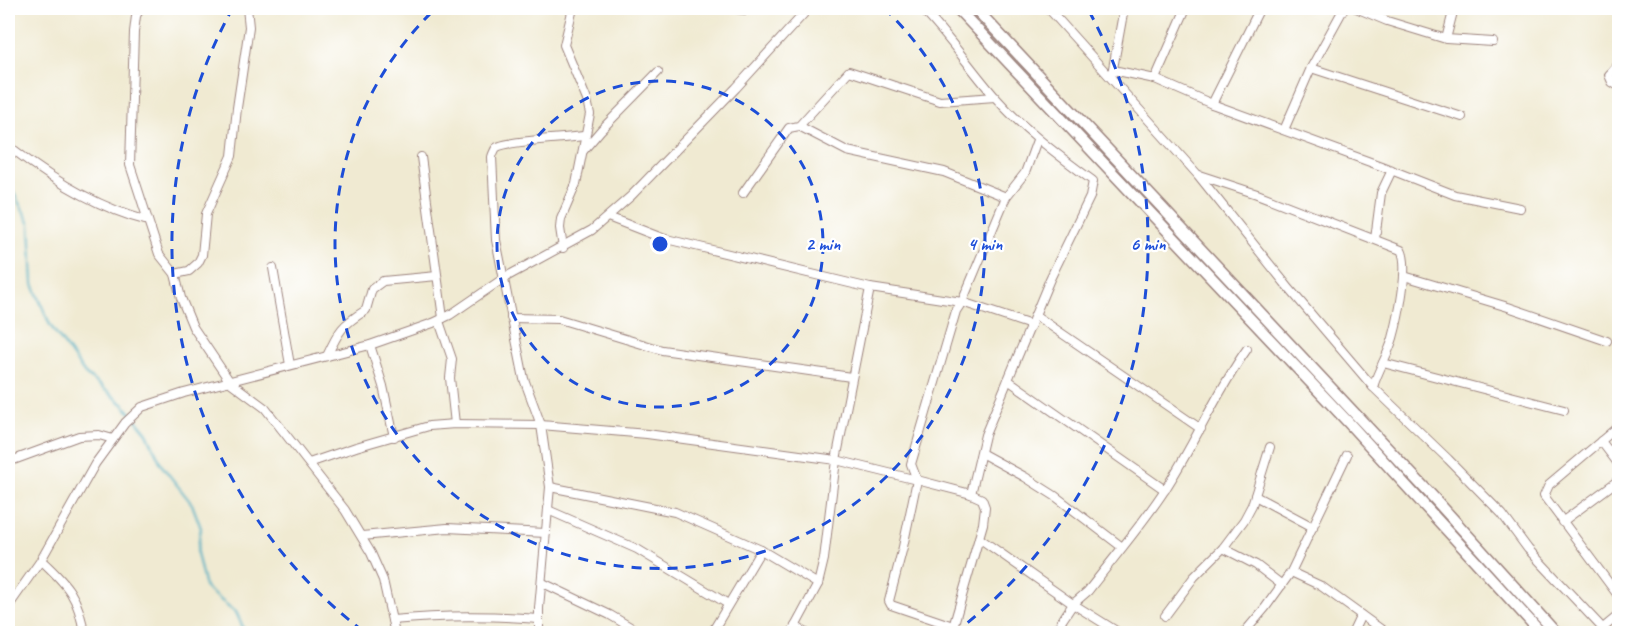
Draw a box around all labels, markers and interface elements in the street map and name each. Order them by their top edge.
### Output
text: 2 min [806,233,841,255]
text: 4 min [968,233,1003,255]
text: 6 min [1131,233,1166,255]
centre of rings [650,234,670,254]

